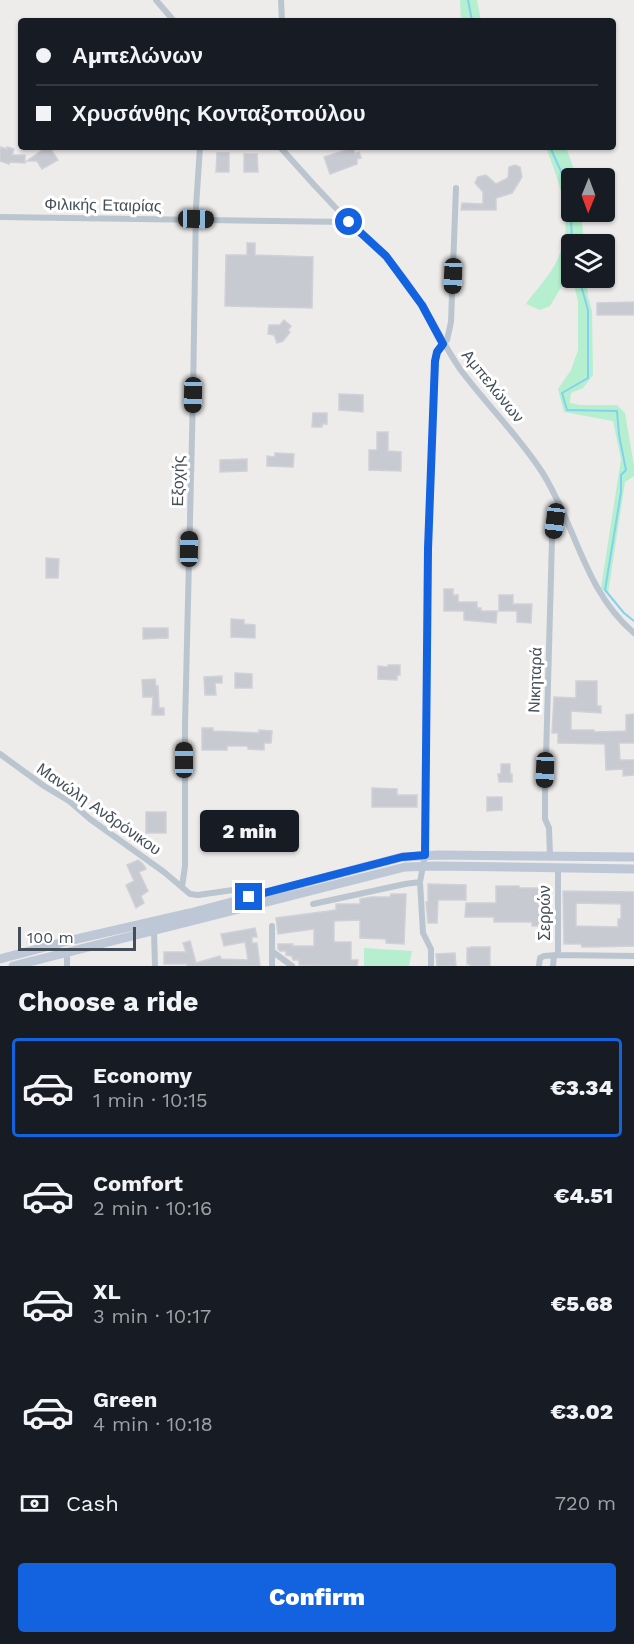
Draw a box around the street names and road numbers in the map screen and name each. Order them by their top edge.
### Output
street label: Φιλικής Εταιρίας [44,194,162,216]
street label: Αμπελώνων [458,346,528,426]
street label: Εξοχής [168,455,188,507]
street label: Νικηταρά [524,647,546,713]
street label: Μανώλη Ανδρόνικου [33,759,165,859]
street label: Σερρών [535,885,554,941]

